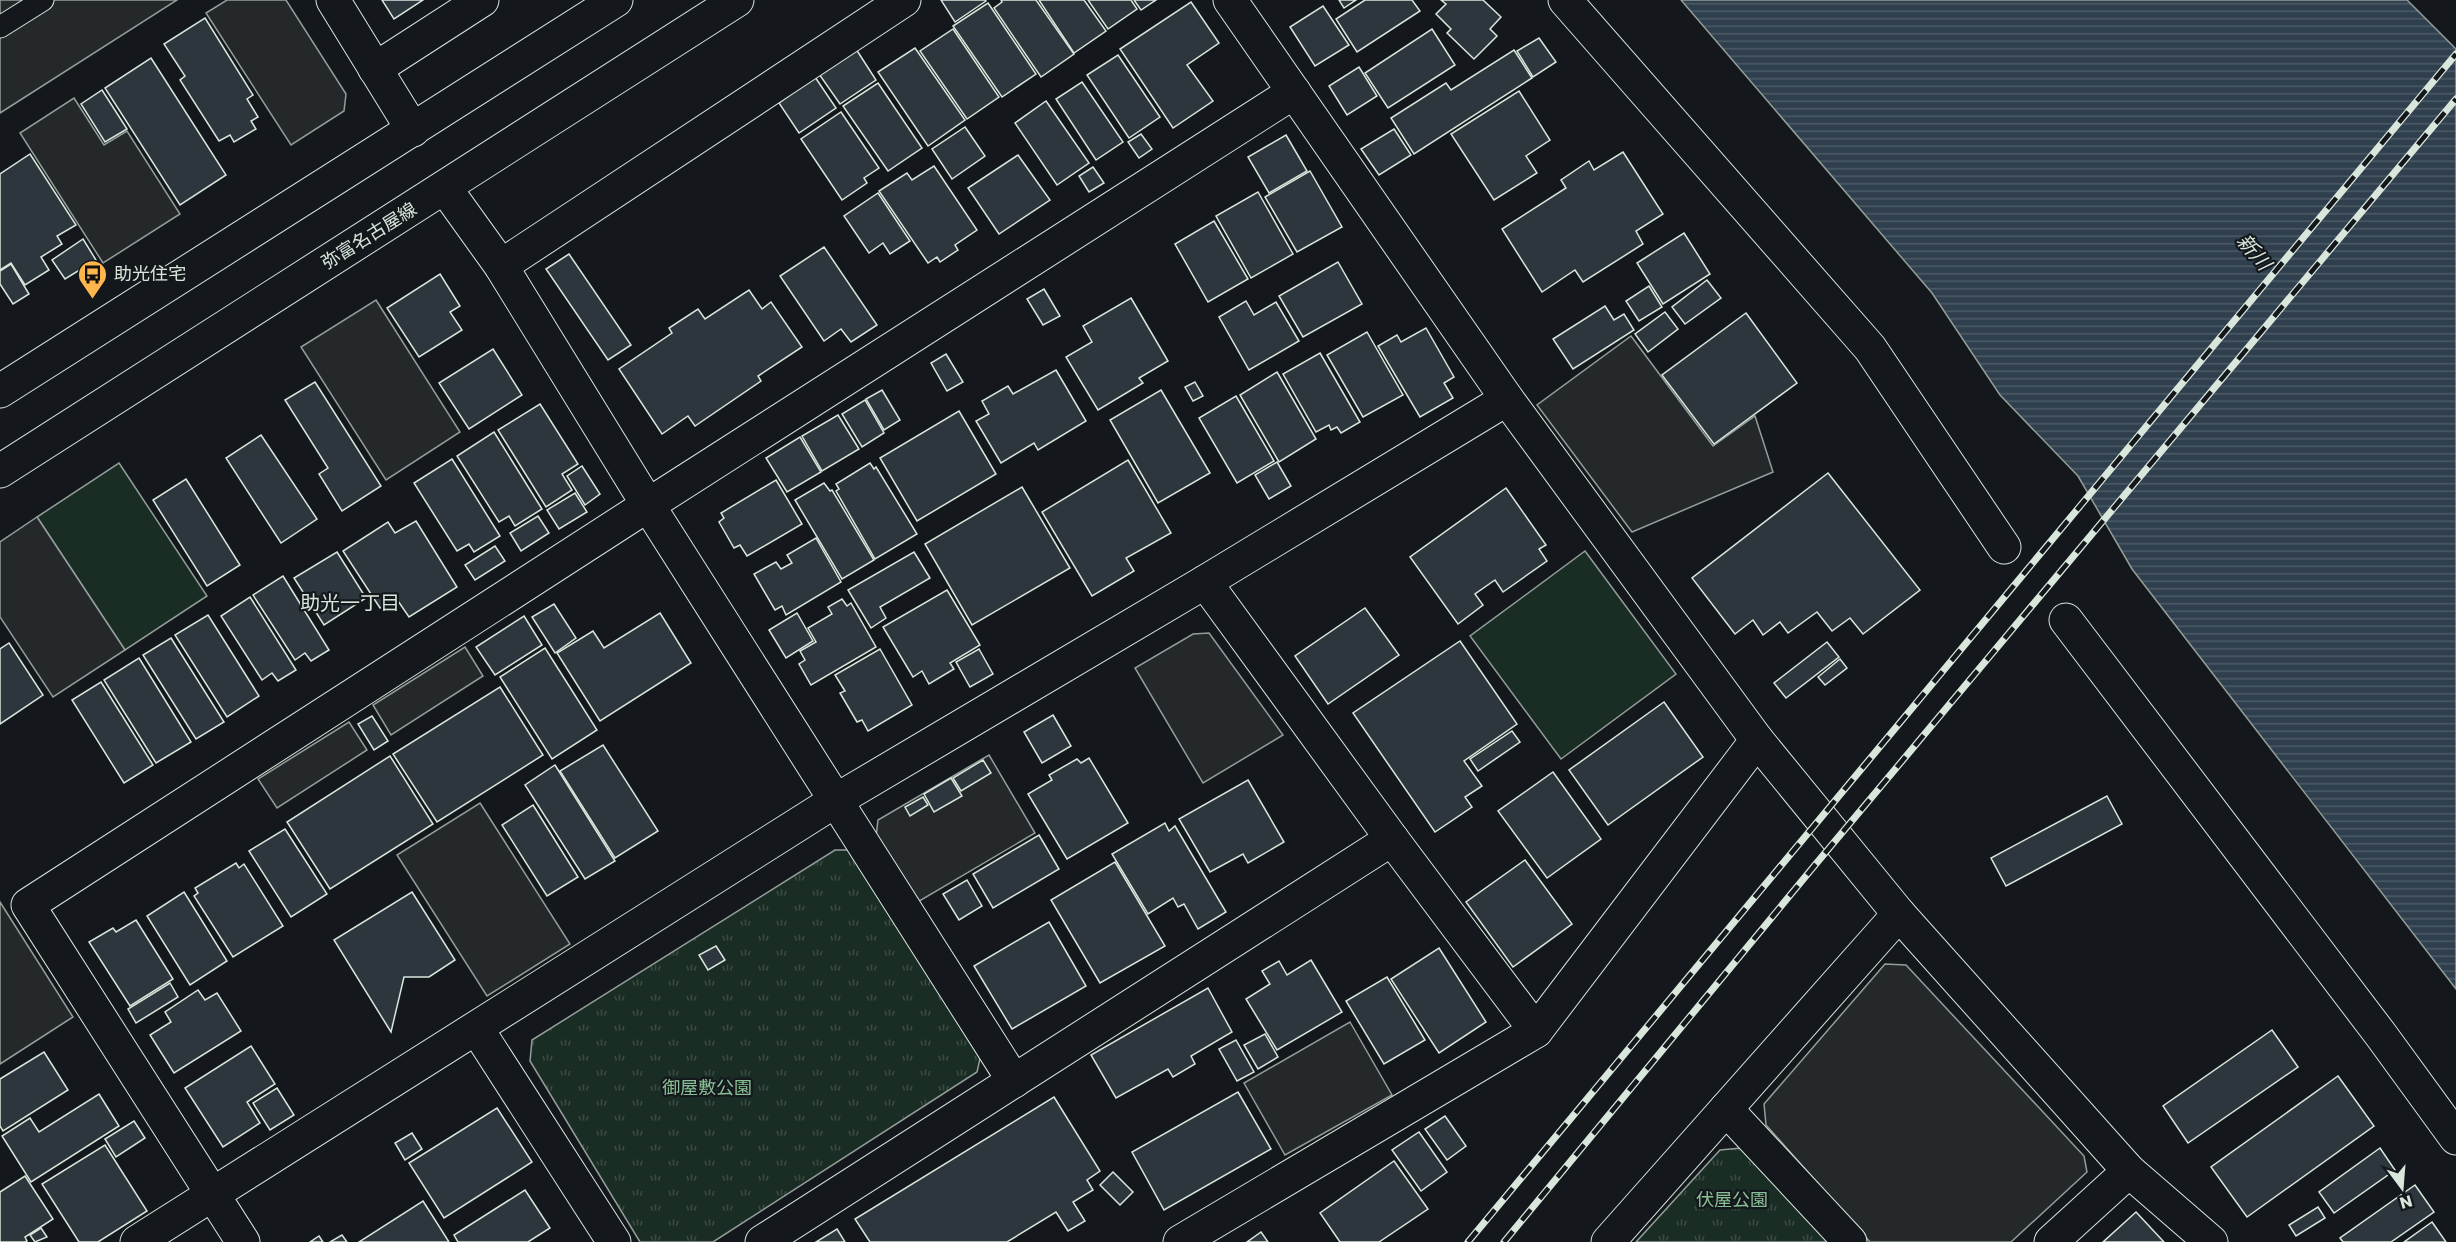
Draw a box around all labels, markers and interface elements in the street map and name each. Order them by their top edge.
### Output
street label: 弥富名古屋線 [316,196,421,275]
water label: 新川 [2230,228,2279,278]
bus stop icon: 助光住宅 [77,258,109,300]
place label: 助光住宅 [114,261,186,286]
district label: 助光一丁目 [300,589,400,617]
park label: 御屋敷公園 [662,1075,752,1100]
north arrow [2372,1158,2432,1218]
park label: 伏屋公園 [1696,1187,1768,1212]
text: N [2397,1189,2415,1215]

